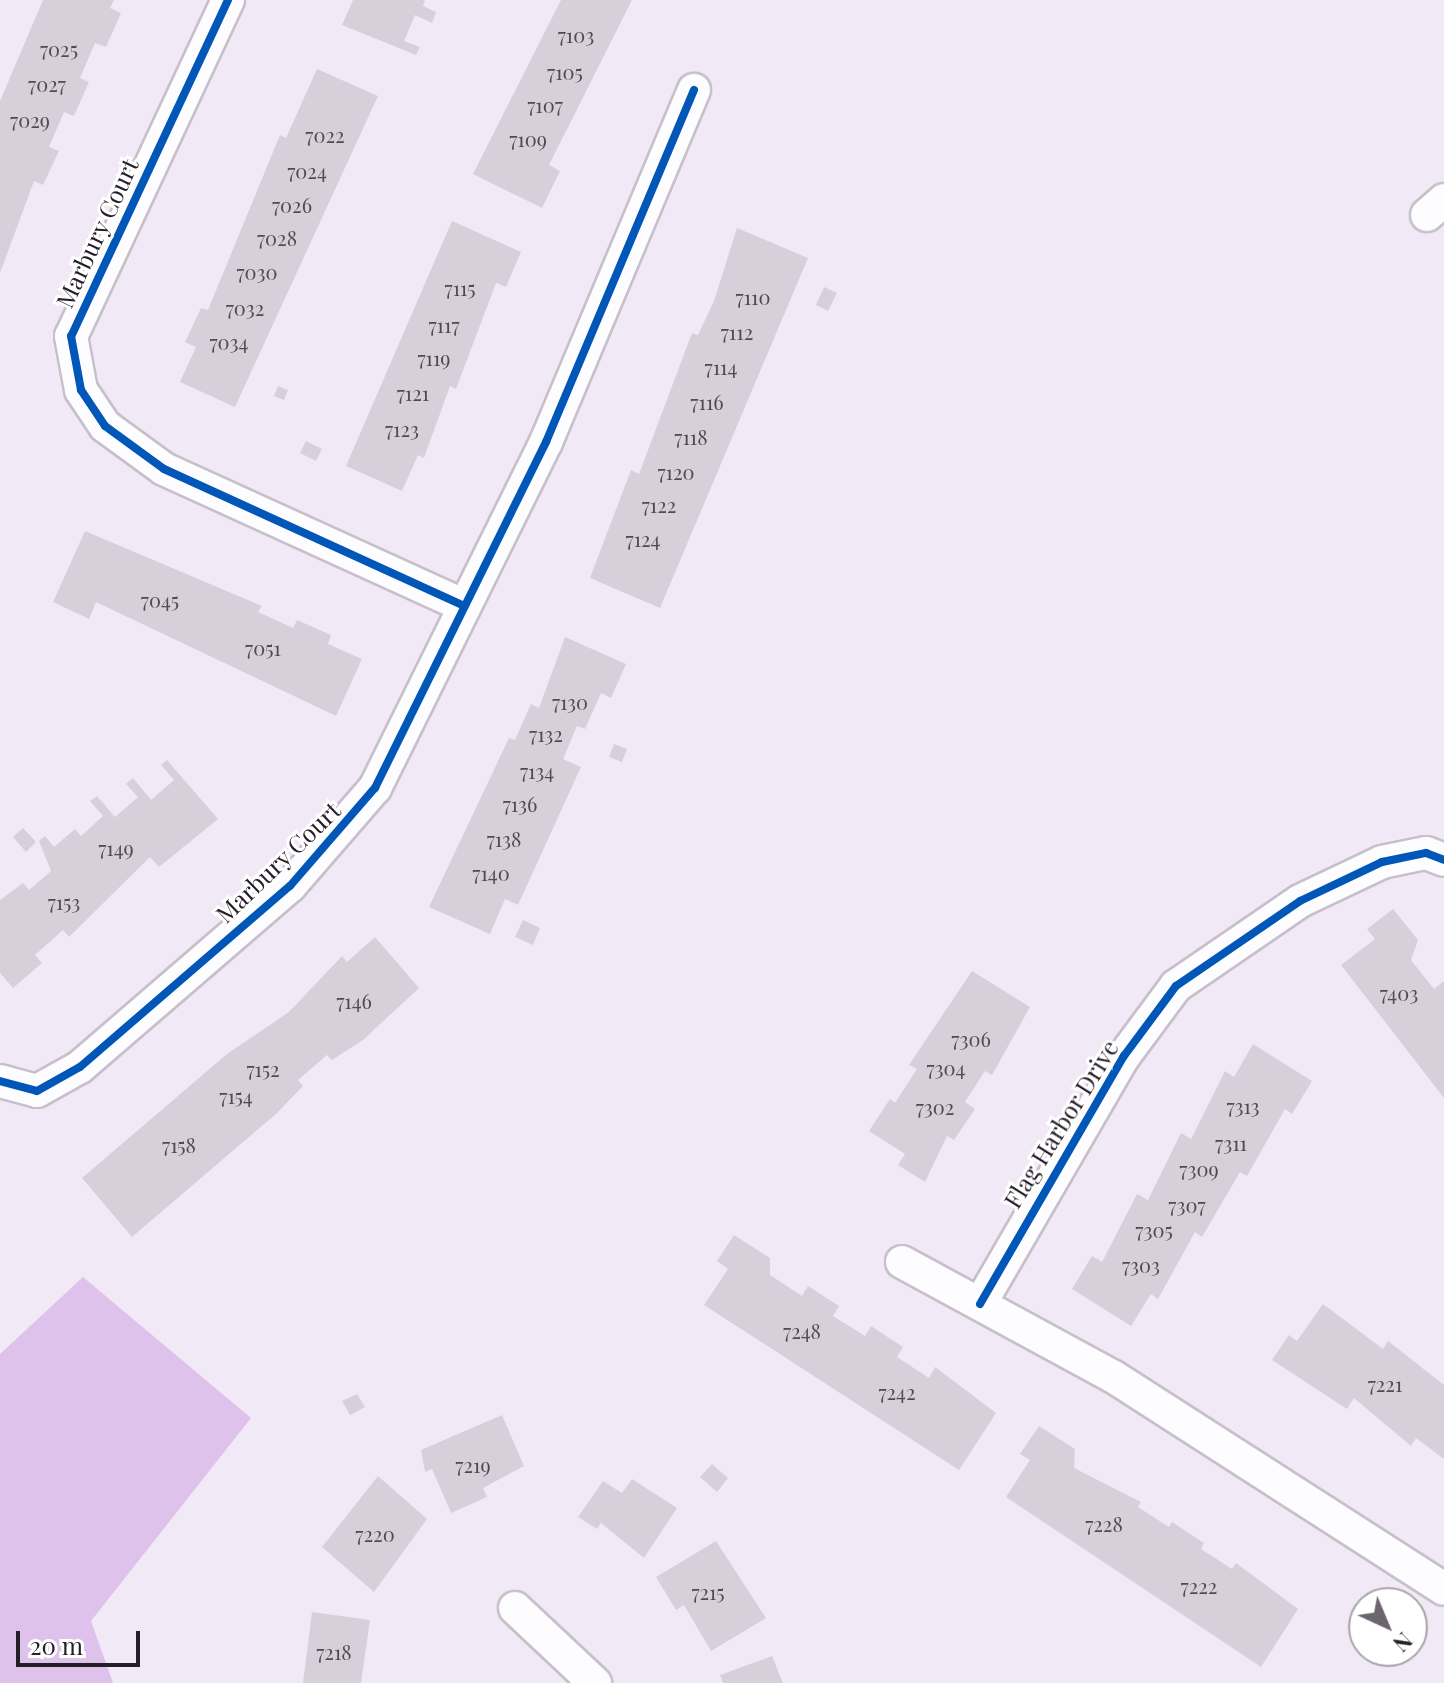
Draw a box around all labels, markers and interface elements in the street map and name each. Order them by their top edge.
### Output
house number: 7103 [558,22,594,46]
house number: 7025 [40,36,78,60]
house number: 7105 [547,59,583,83]
house number: 7027 [28,71,66,95]
house number: 7107 [527,92,563,116]
house number: 7029 [10,107,50,131]
house number: 7022 [305,122,345,146]
house number: 7109 [509,126,547,150]
street label: Marbury Court [50,154,144,312]
house number: 7024 [287,158,327,182]
house number: 7026 [272,192,312,216]
house number: 7028 [257,225,297,249]
house number: 7030 [236,259,278,283]
house number: 7115 [445,275,475,299]
house number: 7110 [736,284,770,308]
house number: 7032 [226,295,264,319]
house number: 7117 [428,312,460,336]
house number: 7112 [721,319,753,343]
house number: 7034 [209,329,249,353]
house number: 7119 [417,345,451,369]
house number: 7114 [705,354,737,378]
house number: 7121 [397,380,429,404]
house number: 7116 [690,389,724,413]
house number: 7123 [385,416,419,440]
house number: 7118 [674,424,708,448]
house number: 7120 [657,459,695,483]
house number: 7122 [642,492,676,516]
house number: 7124 [626,526,660,550]
house number: 7045 [141,587,179,611]
house number: 7051 [245,635,281,659]
house number: 7130 [552,689,588,713]
house number: 7132 [529,721,563,745]
house number: 7134 [520,758,554,782]
house number: 7136 [503,791,537,815]
street label: Marbury Court [210,795,346,929]
house number: 7138 [487,826,521,850]
house number: 7149 [98,835,134,859]
house number: 7140 [472,860,510,884]
house number: 7153 [48,889,80,913]
house number: 7403 [1380,980,1418,1004]
house number: 7146 [336,988,372,1012]
house number: 7306 [951,1026,991,1050]
street label: Flag Harbor Drive [998,1034,1124,1214]
house number: 7304 [926,1055,966,1079]
house number: 7152 [246,1056,280,1080]
house number: 7154 [219,1083,253,1107]
house number: 7313 [1226,1093,1260,1117]
house number: 7302 [916,1094,954,1118]
house number: 7311 [1215,1130,1247,1154]
house number: 7158 [162,1132,196,1156]
house number: 7309 [1179,1156,1219,1180]
house number: 7307 [1168,1192,1206,1216]
house number: 7305 [1135,1217,1173,1241]
house number: 7303 [1122,1252,1160,1276]
house number: 7248 [783,1318,821,1342]
house number: 7221 [1368,1371,1402,1395]
house number: 7242 [878,1379,916,1403]
house number: 7219 [455,1452,491,1476]
house number: 7228 [1085,1511,1123,1535]
house number: 7220 [355,1521,395,1545]
house number: 7222 [1181,1573,1217,1597]
house number: 7215 [691,1579,725,1603]
north arrow [1348,1587,1428,1667]
scale bar [20,1615,144,1665]
text: N [1387,1627,1419,1659]
text: 20 m [30,1629,83,1661]
house number: 7218 [316,1639,352,1663]

